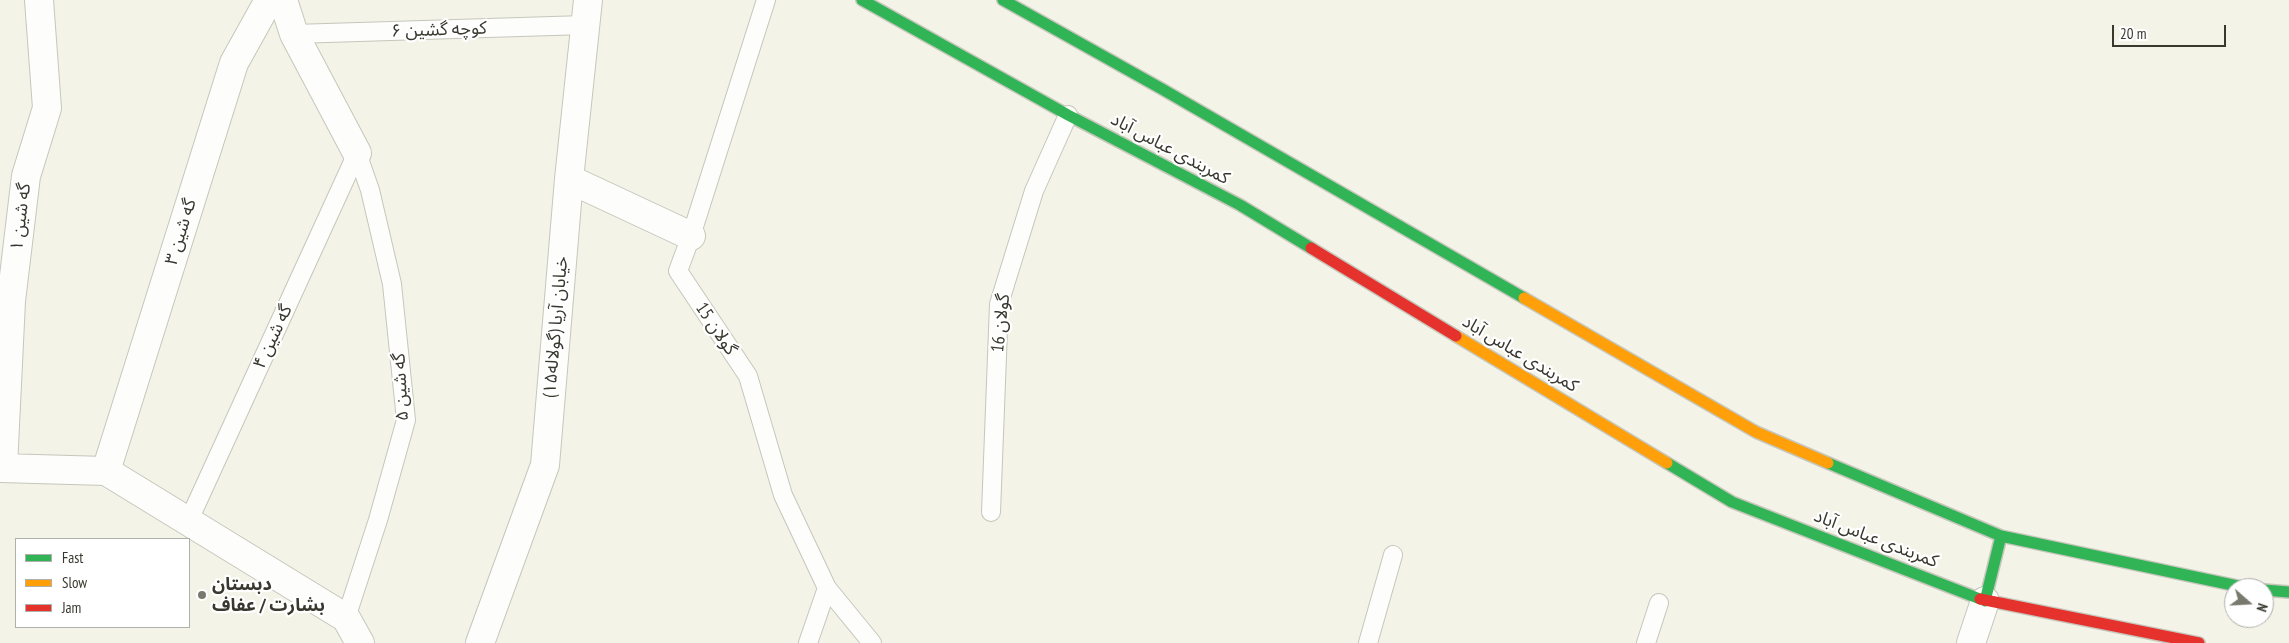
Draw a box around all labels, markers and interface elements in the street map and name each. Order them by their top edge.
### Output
scale bar [2114,15,2228,47]
street label: کوچه گشین ۶ [391,18,487,42]
text: 20 m [2120,24,2146,43]
street label: کمربندی عباس آباد [1107,109,1233,189]
street label: گه شین ۱ [6,182,36,252]
street label: گه شین ۳ [161,196,201,268]
street label: خیابان آریا (گولاله۱۵) [539,255,573,399]
street label: گولان 16 [987,293,1015,353]
street label: گولان 15 [691,299,741,359]
street label: گه شین ۴ [249,302,297,372]
street label: کمربندی عباس آباد [1458,311,1582,397]
street label: گه شین ۵ [388,352,414,422]
street label: کمربندی عباس آباد [1811,505,1941,573]
legend [15,538,190,628]
text: Fast [62,548,83,567]
text: Slow [62,573,87,592]
place label: دبستان بشارت / عفاف [212,574,325,616]
north arrow [2224,578,2274,628]
marker: دبستان بشارت / عفاف [196,589,208,601]
text: Jam [62,598,81,617]
text: N [2252,601,2272,614]

